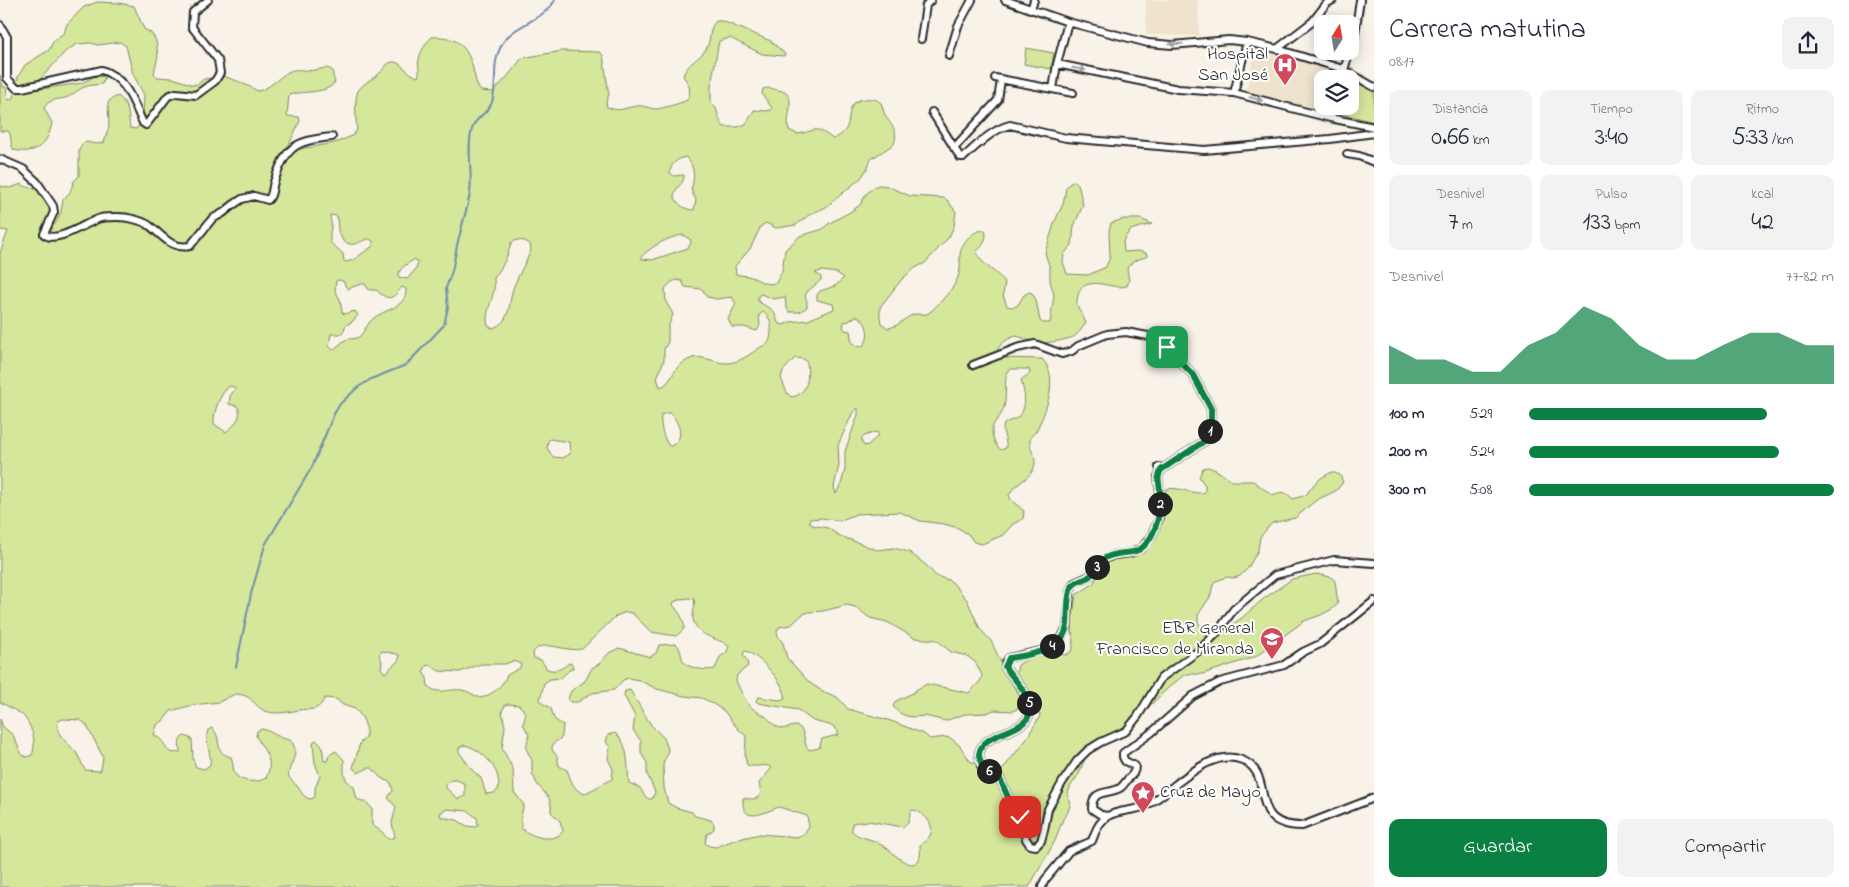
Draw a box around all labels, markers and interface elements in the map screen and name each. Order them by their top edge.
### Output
text: Carrera matutina [1389,10,1586,51]
north arrow [1314,15,1359,60]
map controls [1314,15,1359,115]
button: share [1782,17,1834,69]
one-way arrow [1168,40,1184,48]
place label: Hospital San José [1198,42,1269,89]
text: 08:17 [1389,50,1415,74]
hospital icon: Hospital San José [1272,52,1298,86]
one-way arrow [1071,65,1087,73]
button: layers [1314,70,1359,115]
one-way arrow [1249,95,1264,103]
text: Distancia [1433,99,1488,120]
text: Tiempo [1590,99,1633,120]
text: Ritmo [1746,99,1779,120]
text: 0.66 [1431,120,1469,156]
text: 3:40 [1595,120,1628,156]
text: 5:33 [1732,120,1769,156]
text: km [1469,130,1490,151]
text: /km [1769,130,1793,151]
text: Desnivel [1437,184,1484,205]
text: Pulso [1596,184,1628,205]
text: kcal [1751,184,1774,205]
text: 7 [1448,205,1458,241]
text: 133 [1583,205,1611,241]
text: 42 [1751,205,1774,241]
text: m [1458,215,1473,236]
text: bpm [1611,215,1640,236]
text: Desnivel [1389,265,1443,289]
text: 77–82 m [1786,265,1834,289]
pin [1146,326,1188,368]
icon: arrive [1153,333,1181,361]
text: 100 m [1389,402,1424,426]
text: 5:29 [1469,402,1492,426]
pin: 1 [1198,418,1222,444]
text: 1 [1208,421,1213,442]
text: 200 m [1389,440,1427,464]
text: 5:24 [1469,440,1494,464]
text: 300 m [1389,478,1426,502]
text: 5:08 [1469,478,1492,502]
pin: 2 [1148,492,1172,516]
text: 2 [1157,494,1164,515]
pin: 3 [1084,554,1110,580]
text: 3 [1095,557,1100,578]
place label: EBR General Francisco de Miranda [1096,616,1254,663]
school or university icon: EBR General Francisco de Miranda [1259,626,1285,660]
pin: 4 [1040,634,1064,658]
text: 4 [1050,636,1055,657]
pin: 5 [1016,690,1042,716]
text: 5 [1025,693,1034,714]
pin: 6 [976,758,1002,784]
text: 6 [986,761,993,782]
place icon: Cruz de Mayo [1130,780,1156,814]
place label: Cruz de Mayo [1160,780,1261,806]
pin [999,796,1041,838]
icon: check [1006,803,1034,831]
button: Guardar [1389,819,1607,877]
button: Compartir [1617,819,1834,877]

